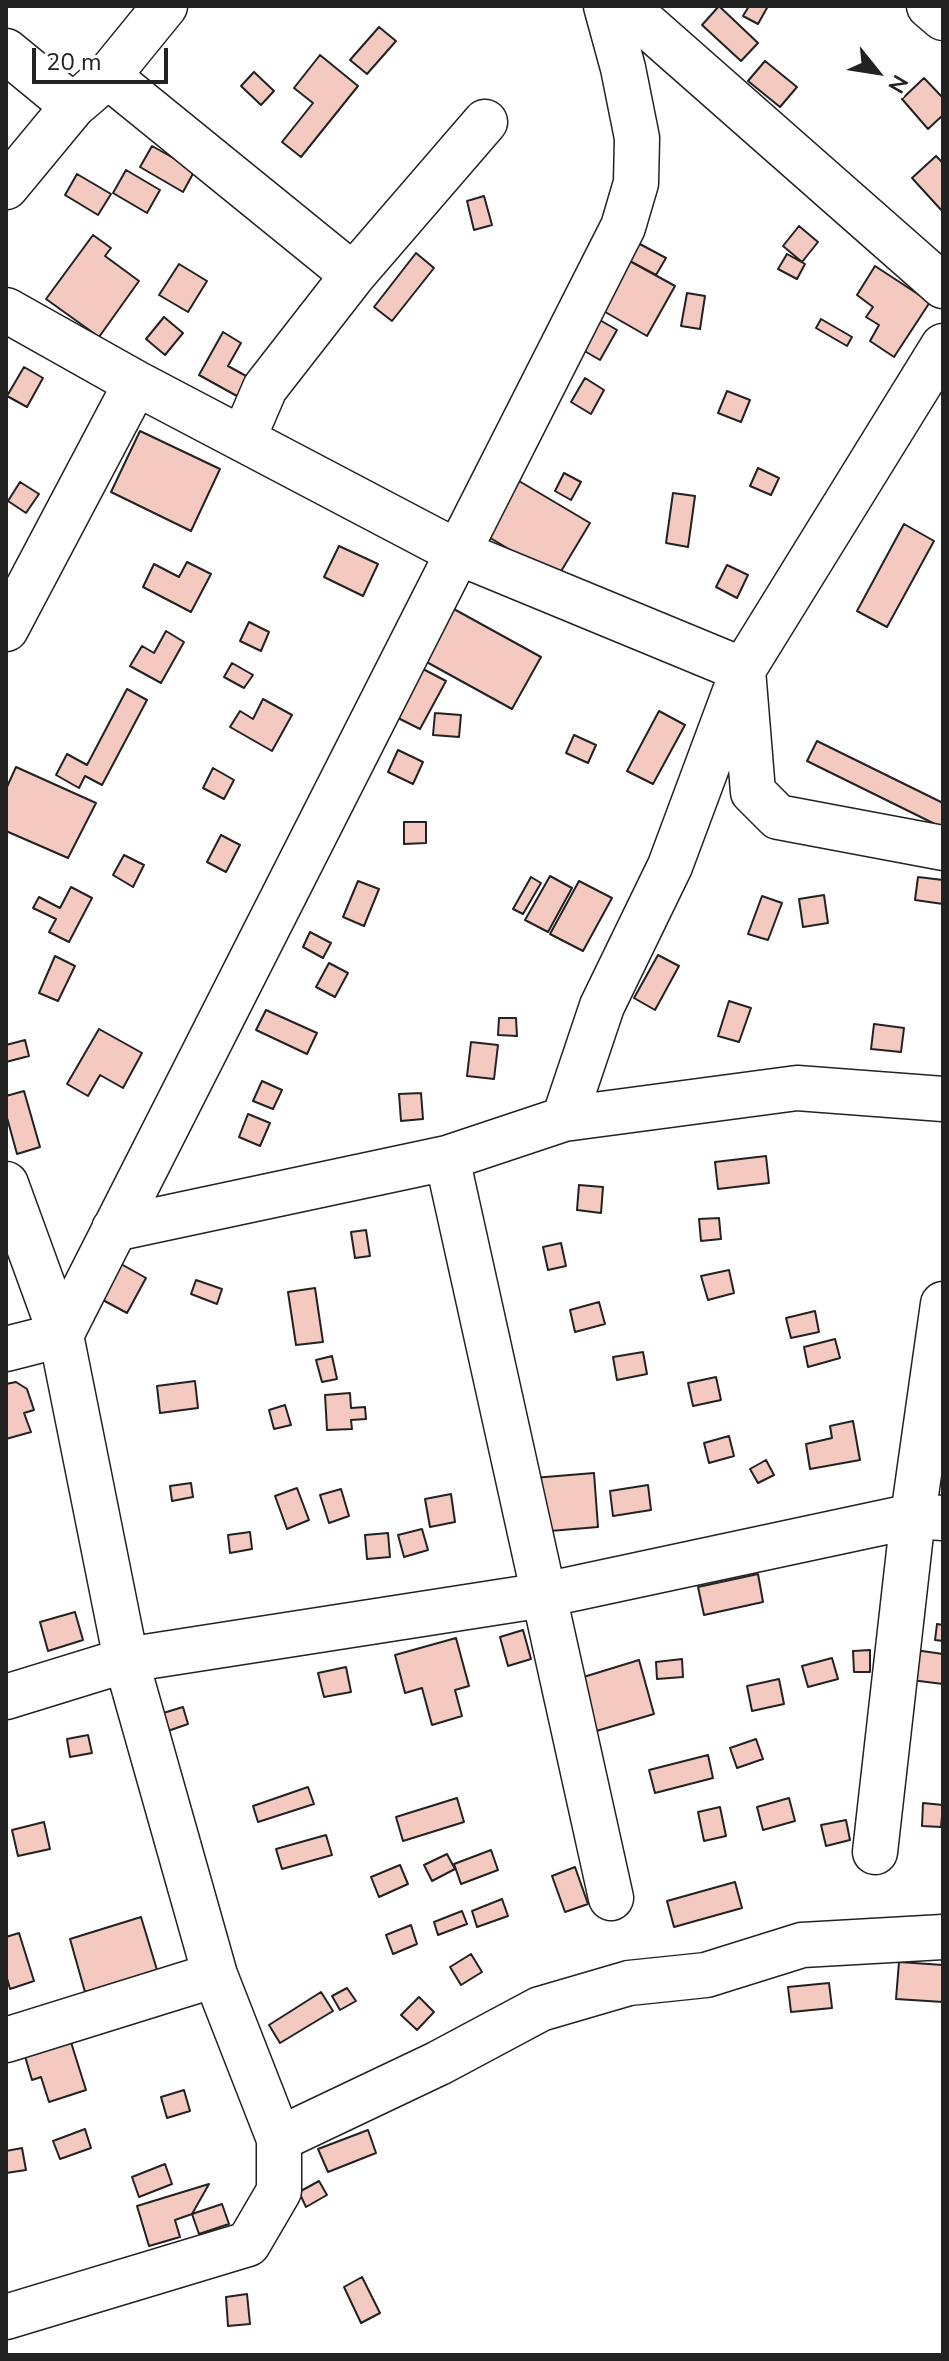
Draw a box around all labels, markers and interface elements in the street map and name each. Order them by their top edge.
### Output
scale bar [36,32,172,82]
north arrow [837,32,917,112]
text: 20 m [46,46,102,78]
text: N [881,69,915,99]

